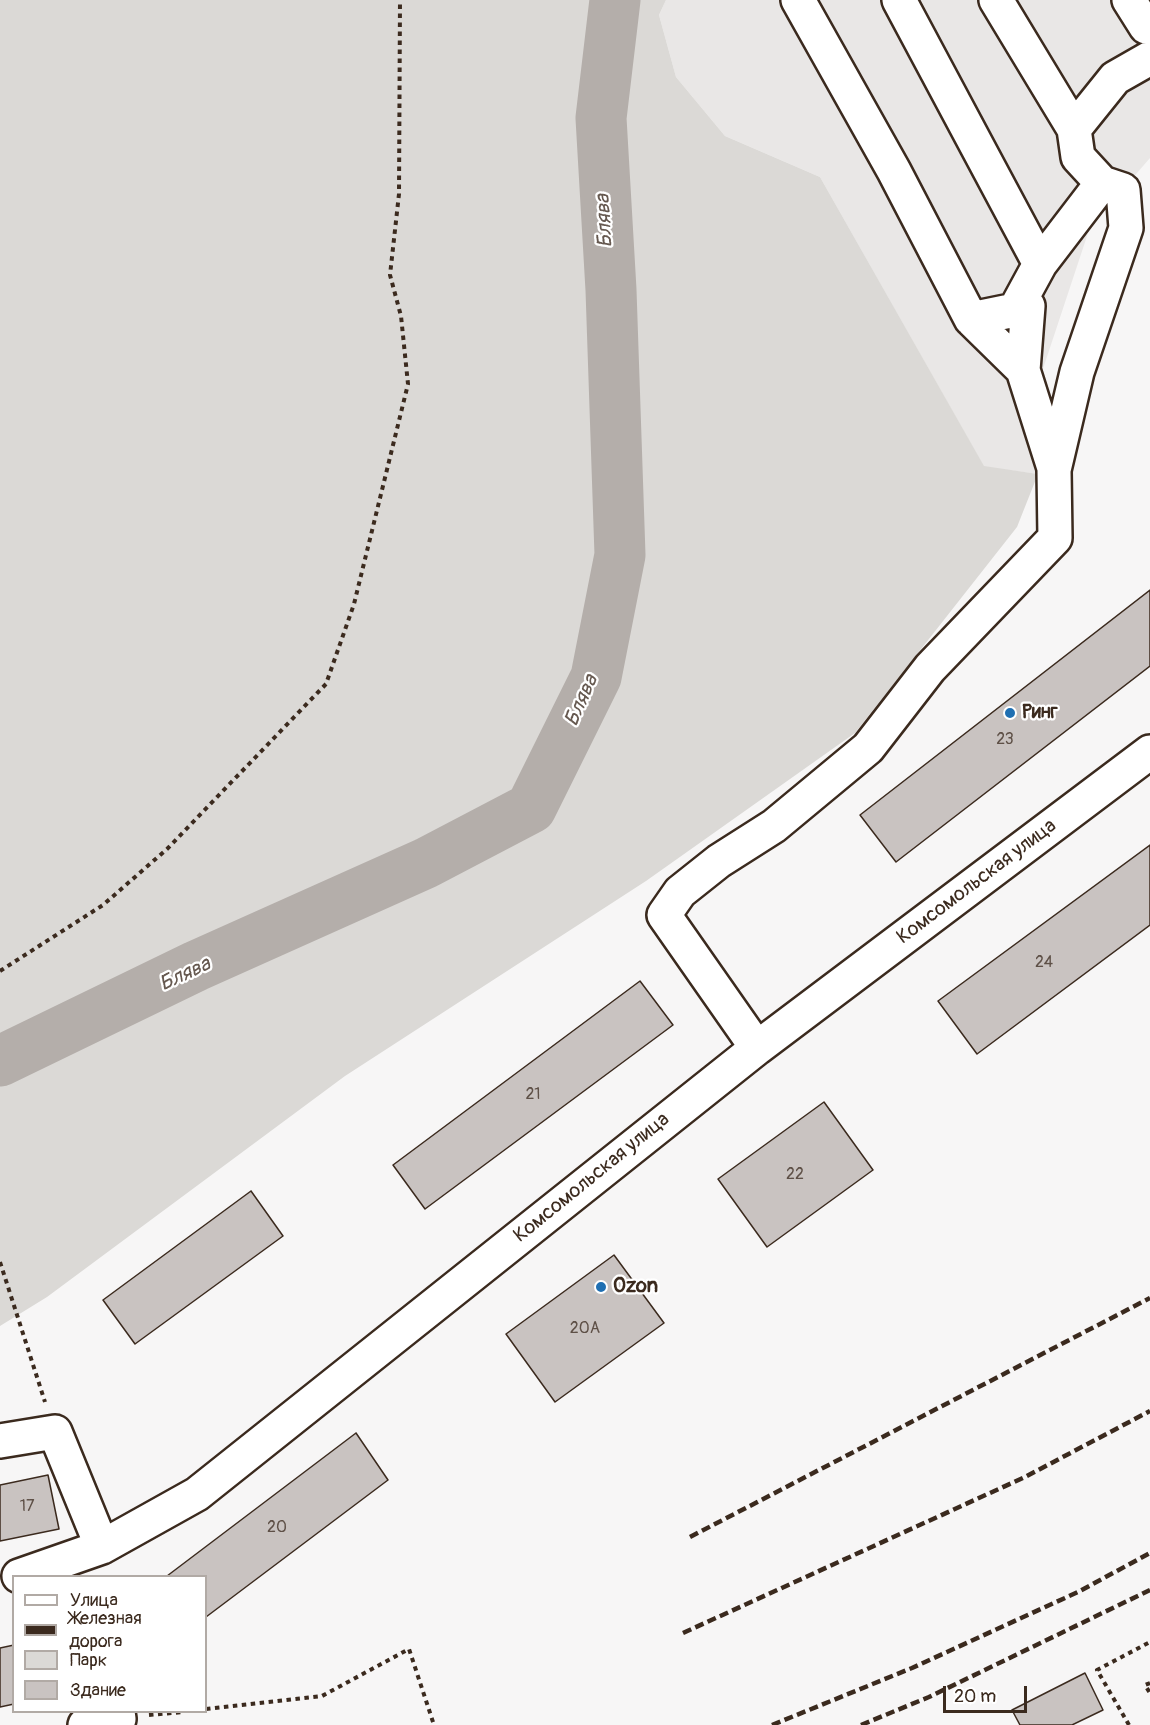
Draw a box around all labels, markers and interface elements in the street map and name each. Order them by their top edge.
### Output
water label: Блява [591,194,619,248]
water label: Блява [560,671,604,731]
place label: Ринг [1022,701,1058,725]
marker: Ринг [1003,706,1017,720]
house number: 23 [996,730,1014,750]
street label: Комсомольская улица [893,814,1061,950]
water label: Блява [155,952,215,998]
house number: 24 [1035,953,1053,973]
house number: 21 [525,1085,541,1105]
street label: Комсомольская улица [509,1108,675,1248]
house number: 22 [786,1165,804,1185]
place label: Ozon [613,1275,658,1299]
marker: Ozon [594,1280,608,1294]
house number: 20А [570,1319,600,1339]
house number: 17 [20,1497,34,1517]
house number: 20 [267,1518,287,1538]
legend [12,1575,207,1713]
text: Улица [70,1589,118,1612]
text: Железная дорога [69,1607,142,1653]
text: Парк [70,1649,107,1672]
scale bar [946,1674,1030,1712]
text: Здание [70,1679,126,1702]
text: 20 m [954,1685,996,1708]

